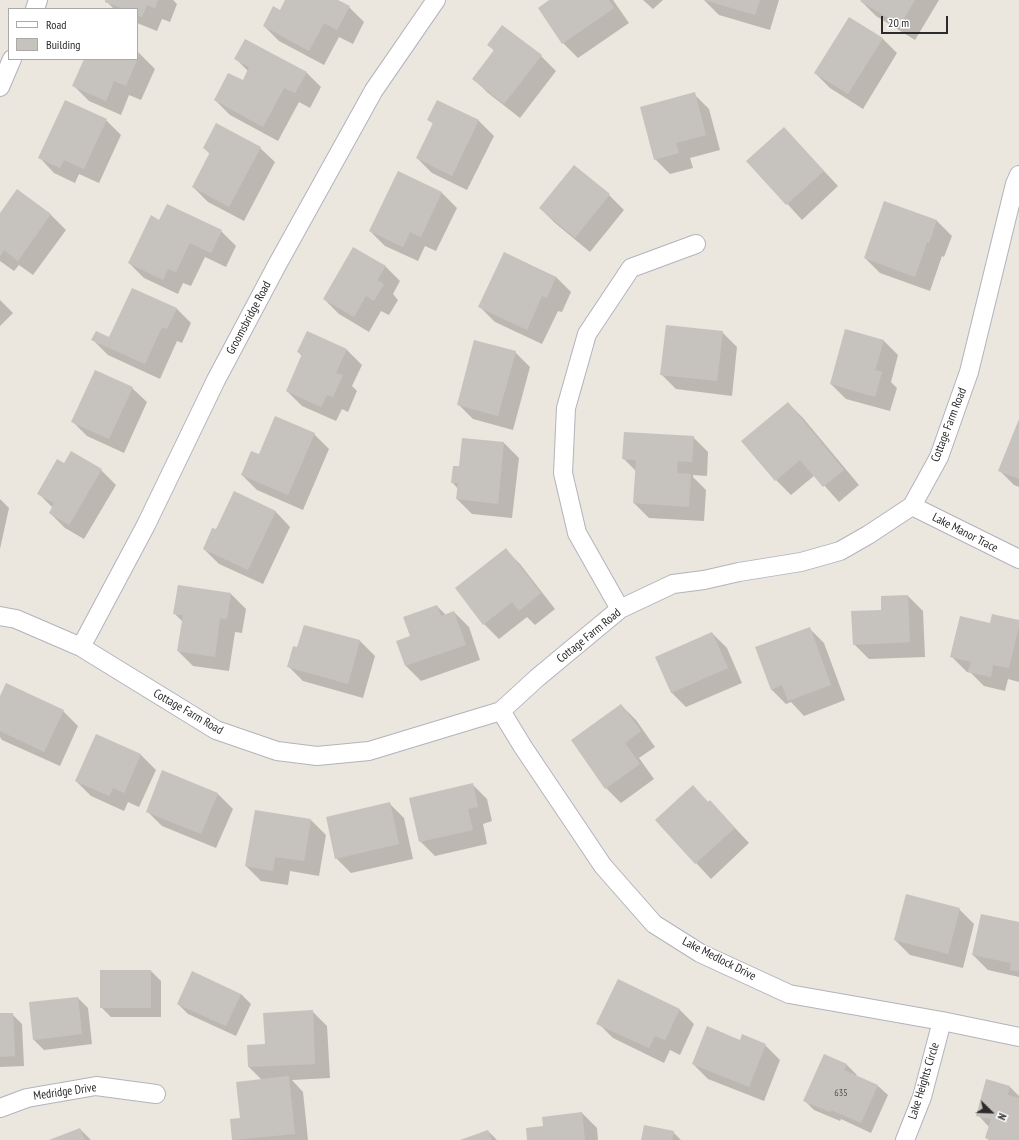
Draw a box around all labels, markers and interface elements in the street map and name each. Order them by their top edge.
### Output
legend [8,8,138,60]
scale bar [883,8,950,34]
text: 20 m [888,15,909,30]
text: Road [46,17,66,32]
text: Building [46,37,81,52]
street label: Groomsbridge Road [224,279,274,357]
street label: Cottage Farm Road [928,386,970,464]
street label: Lake Manor Trace [930,510,1000,556]
street label: Cottage Farm Road [554,606,624,666]
street label: Cottage Farm Road [150,686,226,738]
street label: Lake Medlock Drive [680,934,758,984]
street label: Lake Heights Circle [906,1041,942,1121]
street label: Medridge Drive [33,1080,97,1104]
house number: 635 [834,1087,848,1099]
north arrow [971,1092,1011,1132]
text: N [994,1111,1010,1122]

